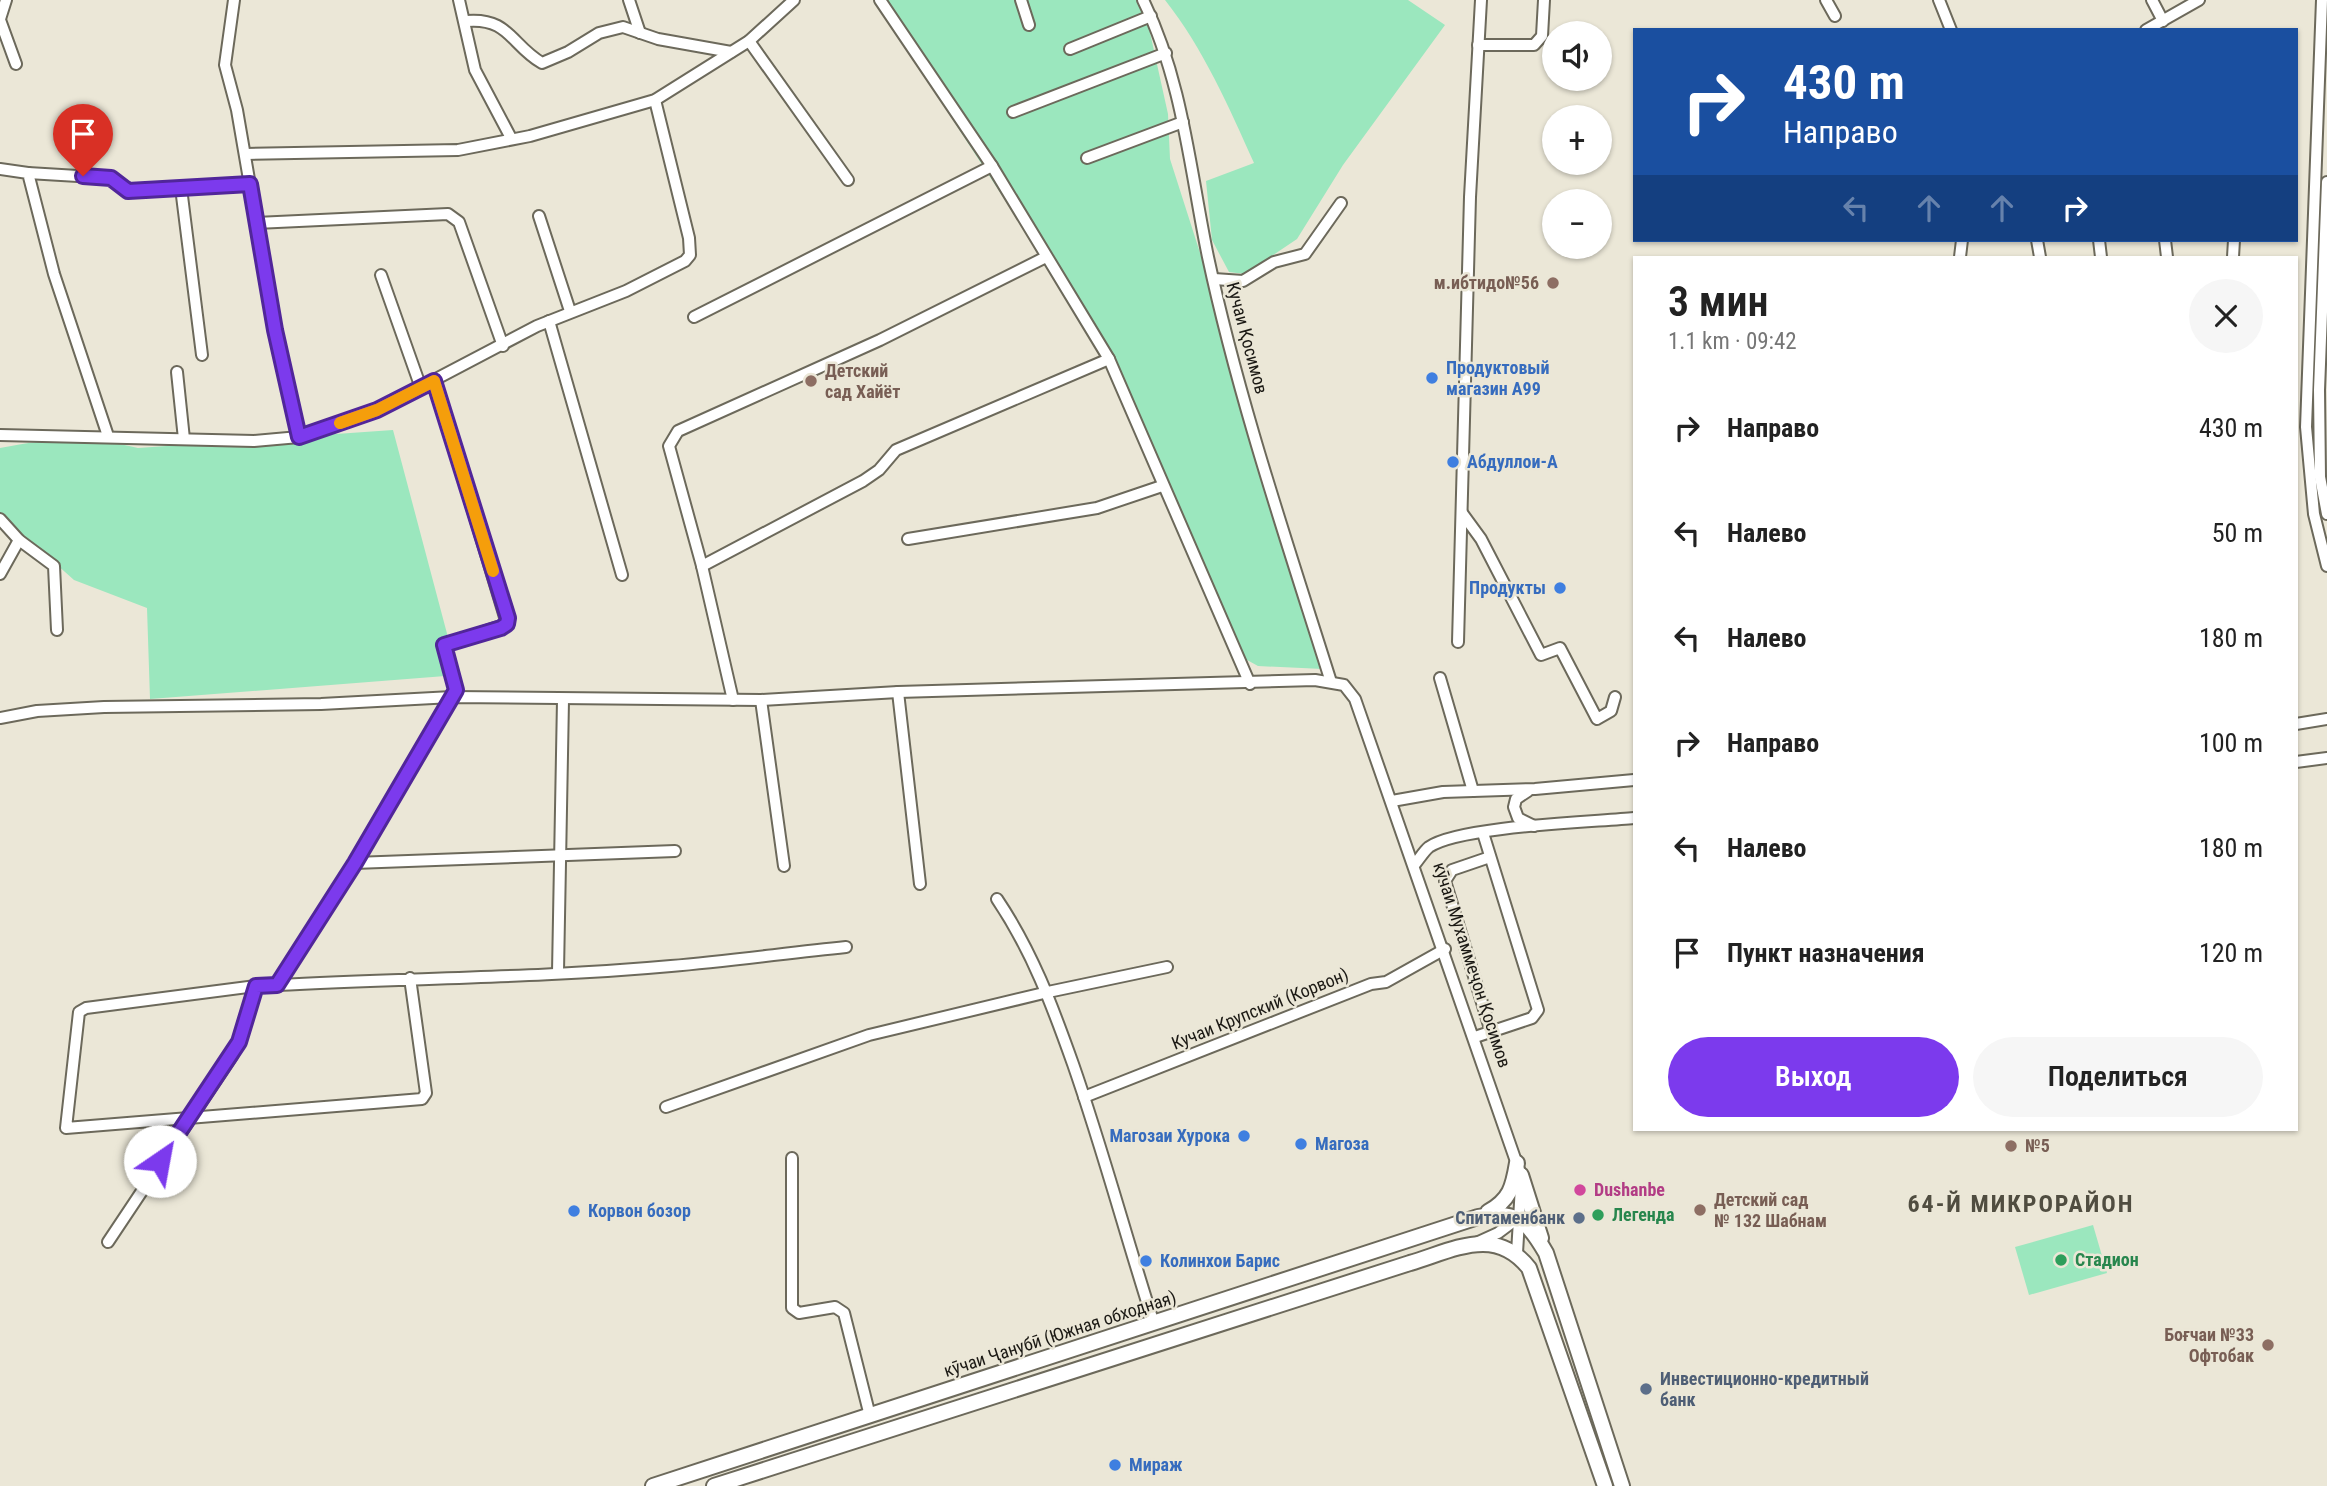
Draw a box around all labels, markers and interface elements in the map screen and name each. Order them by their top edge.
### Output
map controls [1542,21,1612,259]
button: sound [1542,21,1612,91]
text: 430 m [1783,54,1905,111]
icon: right [1668,56,1759,147]
pin [53,104,113,176]
button: + [1542,105,1612,175]
text: Направо [1783,113,1898,151]
icon: arrive [64,115,102,153]
button: − [1542,189,1612,259]
icon: left [1837,189,1875,227]
icon: ahead [1910,189,1948,227]
icon: ahead [1983,189,2021,227]
icon: right [2056,189,2094,227]
place label: м.ибтидо№56 [1434,272,1539,293]
marker: м.ибтидо№56 [1545,275,1561,291]
text: 3 мин [1668,277,1769,326]
button: close [2189,279,2263,353]
street label: Кучаи Қосимов [1222,280,1272,396]
text: 1.1 km · 09:42 [1668,328,1797,355]
place label: Продуктовый магазин А99 [1446,357,1550,399]
place label: Детский сад Хайёт [825,360,900,402]
marker: Продуктовый магазин А99 [1424,370,1440,386]
marker: Детский сад Хайёт [803,373,819,389]
icon: right [1668,409,1706,447]
text: Направо [1727,413,1819,443]
text: 430 m [2199,413,2263,443]
place label: Абдуллои-А [1467,451,1558,472]
marker: Абдуллои-А [1445,454,1461,470]
icon: left [1668,514,1706,552]
text: Налево [1727,518,1807,548]
text: 50 m [2212,518,2263,548]
place label: Продукты [1469,577,1546,598]
marker: Продукты [1552,580,1568,596]
icon: left [1668,619,1706,657]
text: Налево [1727,623,1807,653]
text: 180 m [2199,623,2263,653]
icon: right [1668,724,1706,762]
text: Направо [1727,728,1819,758]
text: 100 m [2199,728,2263,758]
icon: left [1668,829,1706,867]
text: Налево [1727,833,1807,863]
text: 180 m [2199,833,2263,863]
street label: кӯчаи Мухаммеҷон Қосимов [1429,860,1516,1070]
icon: arrive [1668,934,1706,972]
text: Пункт назначения [1727,938,1925,968]
text: 120 m [2199,938,2263,968]
street label: Кучаи Крупский (Корвон) [1168,963,1352,1055]
button: Выход [1668,1037,1959,1117]
button: Поделиться [1973,1037,2263,1117]
position arrow [123,1124,197,1198]
place label: Магозаи Хурока [1109,1125,1230,1146]
marker: Магозаи Хурока [1236,1128,1252,1144]
place label: Магоза [1315,1133,1369,1154]
place label: №5 [2025,1135,2050,1156]
marker: Магоза [1293,1136,1309,1152]
marker: №5 [2003,1138,2019,1154]
place label: Dushanbe [1594,1179,1665,1200]
marker: Dushanbe [1572,1182,1588,1198]
place label: Детский сад № 132 Шабнам [1714,1189,1827,1231]
district label: 64-Й МИКРОРАЙОН [1907,1190,2135,1218]
place label: Корвон бозор [588,1200,691,1221]
marker: Детский сад № 132 Шабнам [1692,1202,1708,1218]
marker: Корвон бозор [566,1203,582,1219]
place label: Легенда [1612,1204,1674,1225]
place label: Спитаменбанк [1455,1207,1565,1228]
marker: Легенда [1590,1207,1606,1223]
marker: Спитаменбанк [1571,1210,1587,1226]
place label: Стадион [2075,1249,2139,1270]
place label: Колинхои Барис [1160,1250,1280,1271]
marker: Стадион [2053,1252,2069,1268]
marker: Колинхои Барис [1138,1253,1154,1269]
street label: кӯчаи Ҷанубӣ (Южная обходная) [941,1286,1179,1382]
place label: Боғчаи №33 Офтобак [2164,1324,2254,1366]
marker: Боғчаи №33 Офтобак [2260,1337,2276,1353]
place label: Инвестиционно-кредитный банк [1660,1368,1869,1410]
marker: Инвестиционно-кредитный банк [1638,1381,1654,1397]
place label: Мираж [1129,1454,1183,1475]
marker: Мираж [1107,1457,1123,1473]

